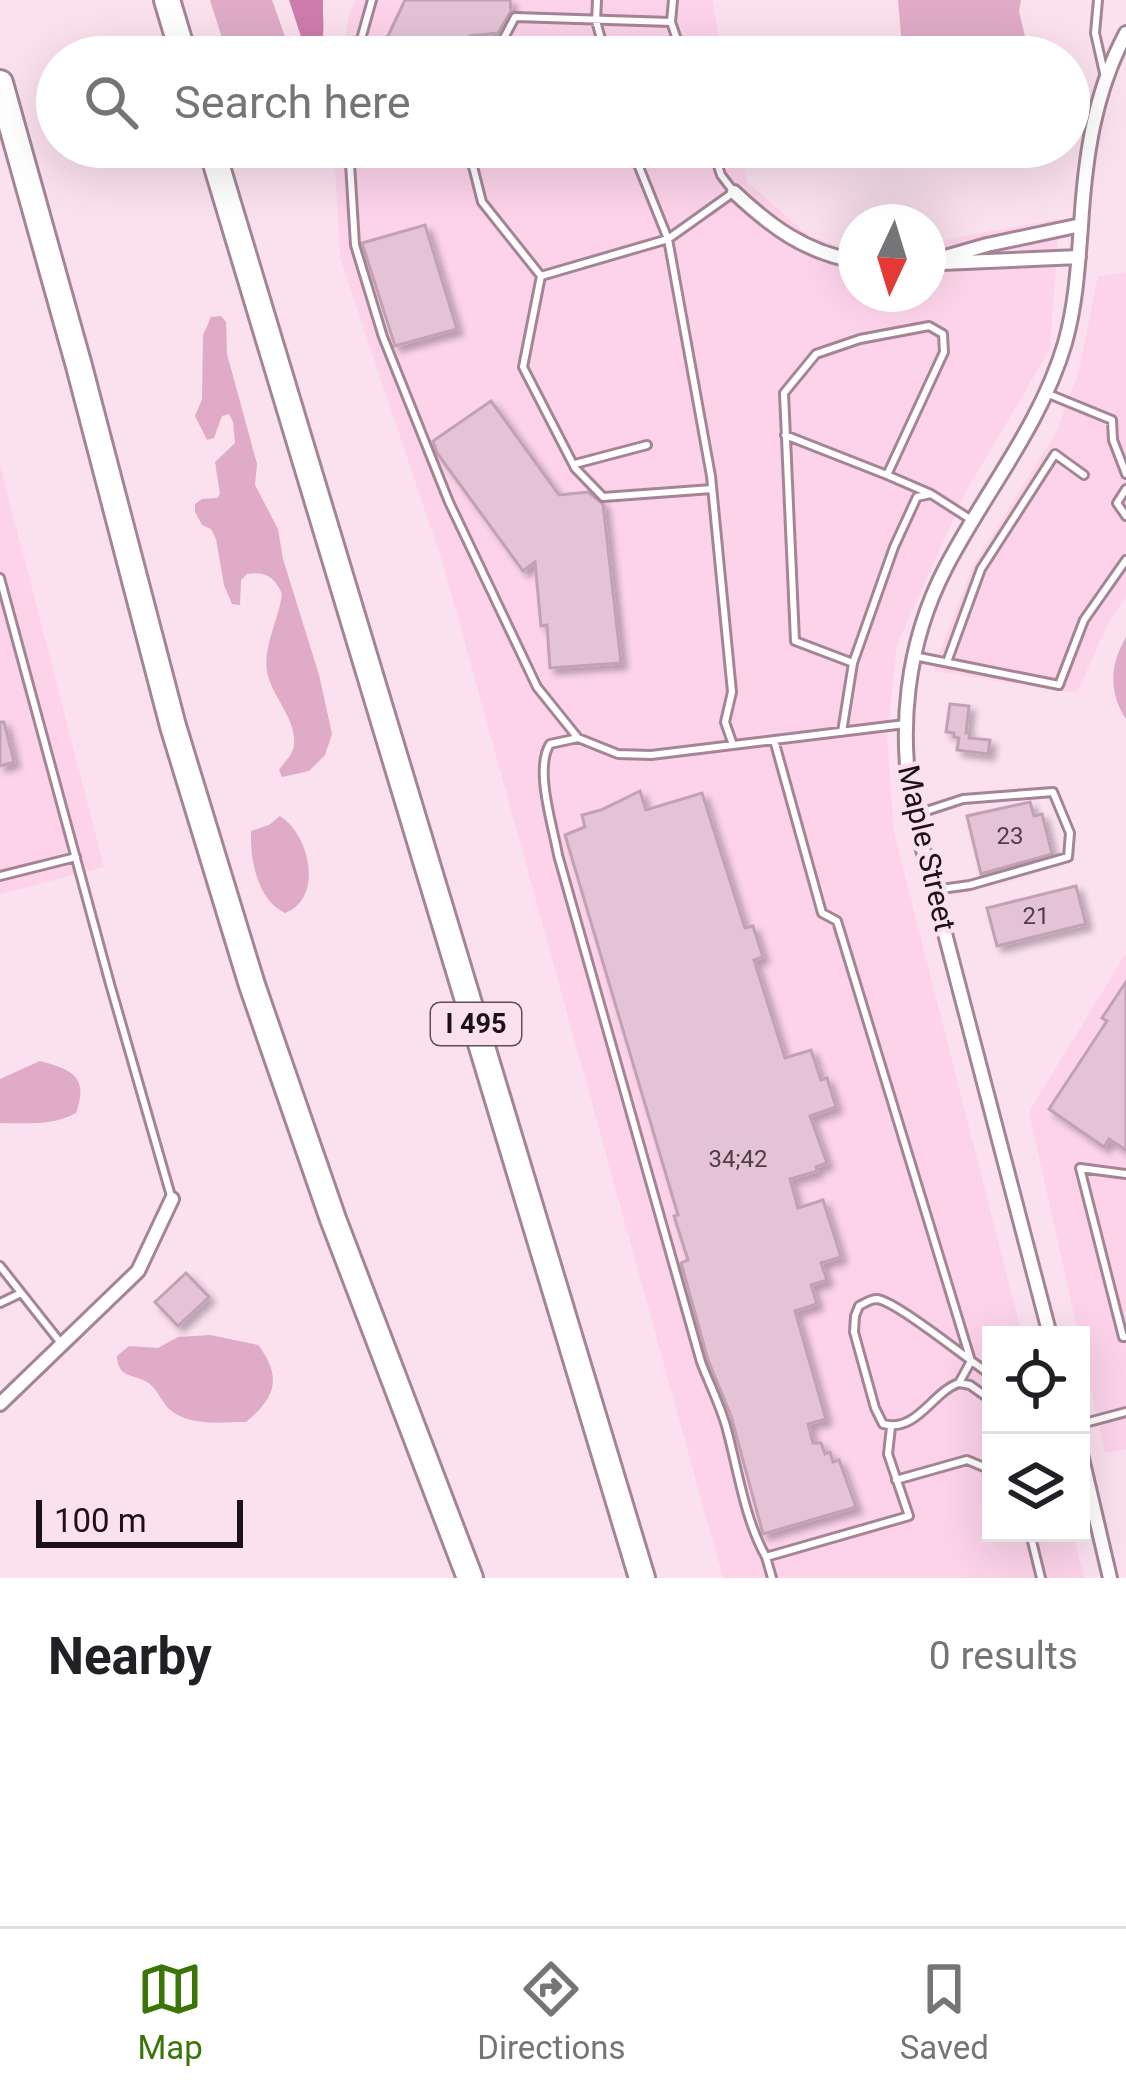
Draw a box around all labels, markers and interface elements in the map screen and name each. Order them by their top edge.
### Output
search box [36,36,1090,168]
icon: search [78,69,144,135]
text: Search here [174,76,411,129]
north arrow [838,204,946,312]
street label: Maple Street [891,762,963,934]
house number: 23 [997,822,1023,850]
house number: 21 [1023,902,1049,930]
road number: I 495 [431,1003,521,1045]
house number: 34;42 [708,1145,768,1173]
map controls [982,1326,1090,1542]
button: locate [982,1326,1090,1434]
button: layers [982,1434,1090,1542]
scale bar [36,1494,243,1547]
text: 100 m [54,1501,147,1540]
text: Nearby [48,1627,212,1686]
text: 0 results [929,1633,1078,1679]
tab: Map [137,1956,203,2067]
tab: Directions [477,1956,626,2067]
tab: Saved [900,1956,989,2067]

